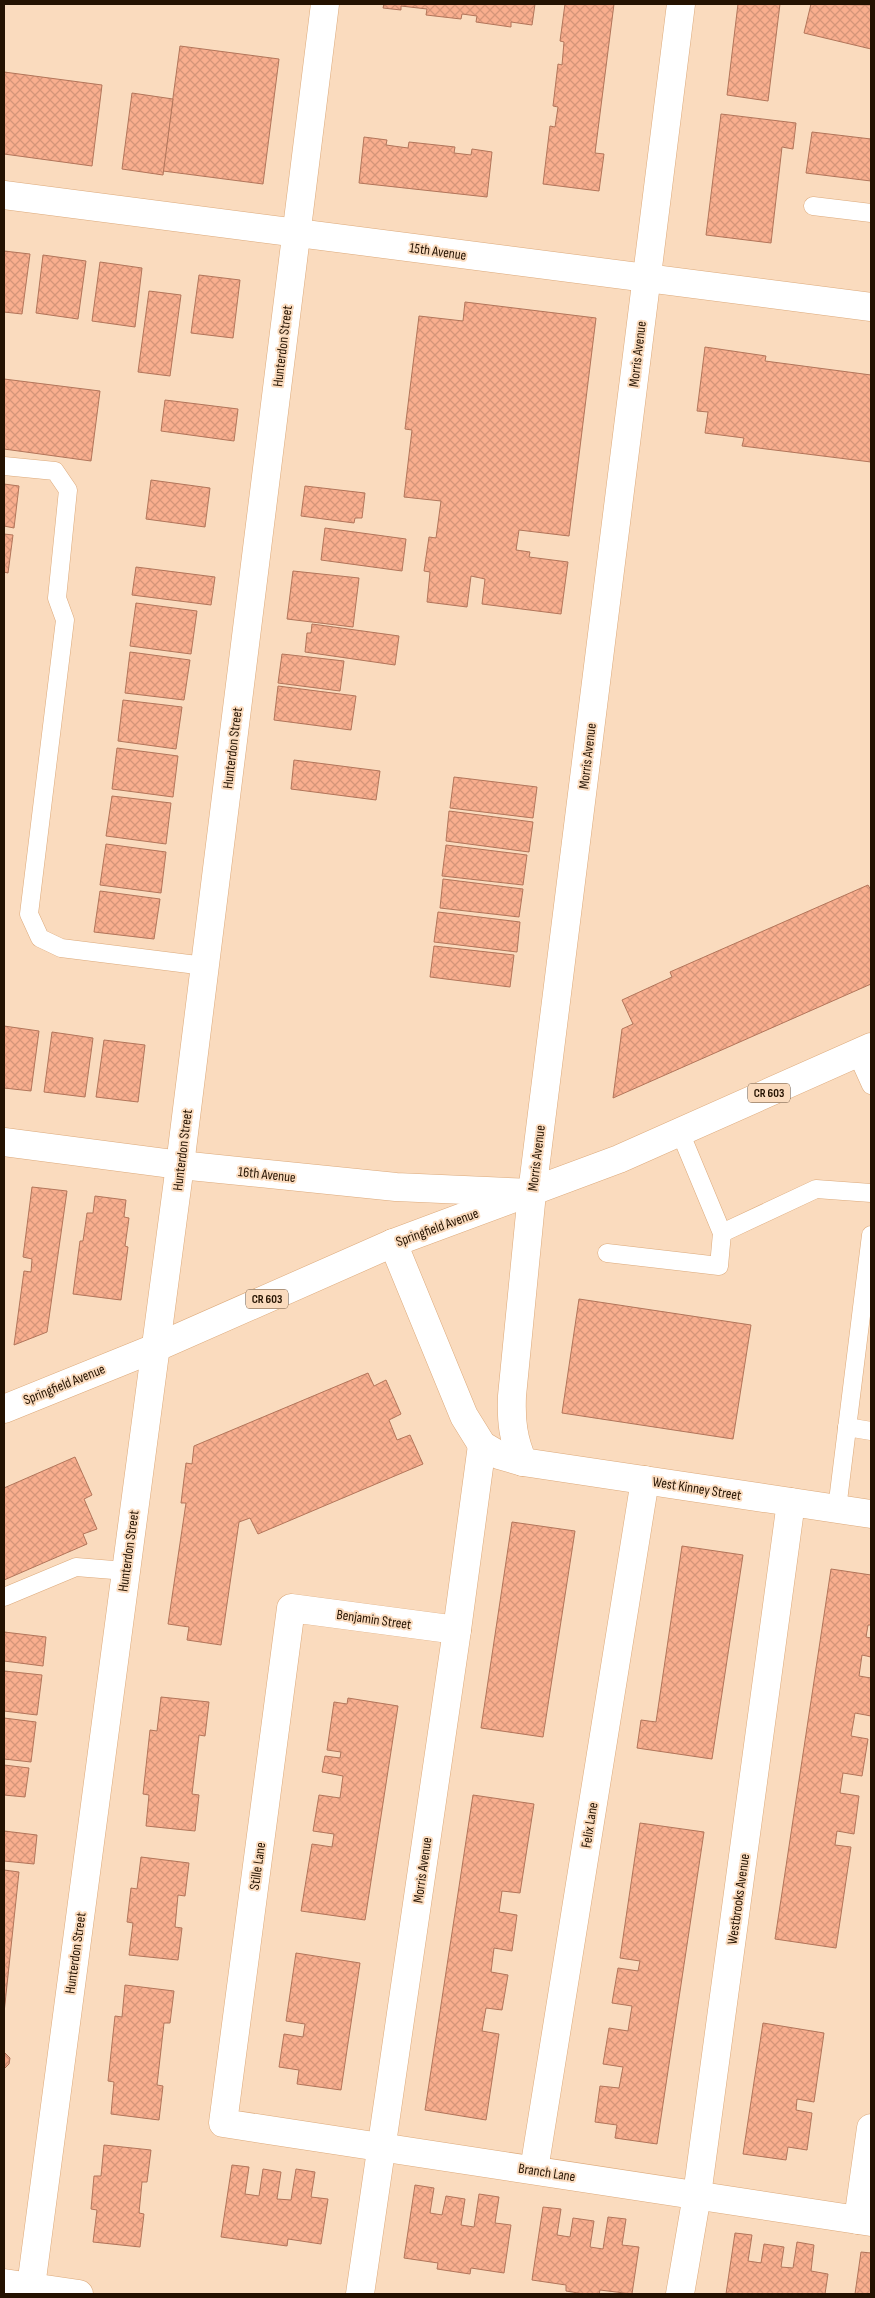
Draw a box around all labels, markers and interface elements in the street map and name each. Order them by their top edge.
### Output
street label: 15th Avenue [408,239,467,264]
street label: Hunterdon Street [269,304,296,388]
street label: Morris Avenue [625,320,650,388]
street label: Hunterdon Street [219,706,246,790]
street label: Morris Avenue [575,722,600,790]
road number: CR 603 [748,1084,790,1102]
street label: Hunterdon Street [169,1108,196,1192]
street label: Morris Avenue [524,1124,549,1192]
street label: 16th Avenue [237,1163,297,1186]
street label: Springfield Avenue [394,1205,481,1250]
road number: CR 603 [246,1290,288,1308]
street label: Springfield Avenue [21,1360,108,1409]
street label: West Kinney Street [651,1473,743,1504]
street label: Hunterdon Street [114,1509,143,1593]
street label: Benjamin Street [336,1606,412,1633]
street label: Felix Lane [578,1801,601,1849]
street label: Morris Avenue [409,1836,436,1904]
street label: Stille Lane [246,1841,269,1891]
street label: Westbrooks Avenue [724,1852,753,1946]
street label: Hunterdon Street [61,1911,90,1995]
street label: Branch Lane [517,2160,577,2185]

